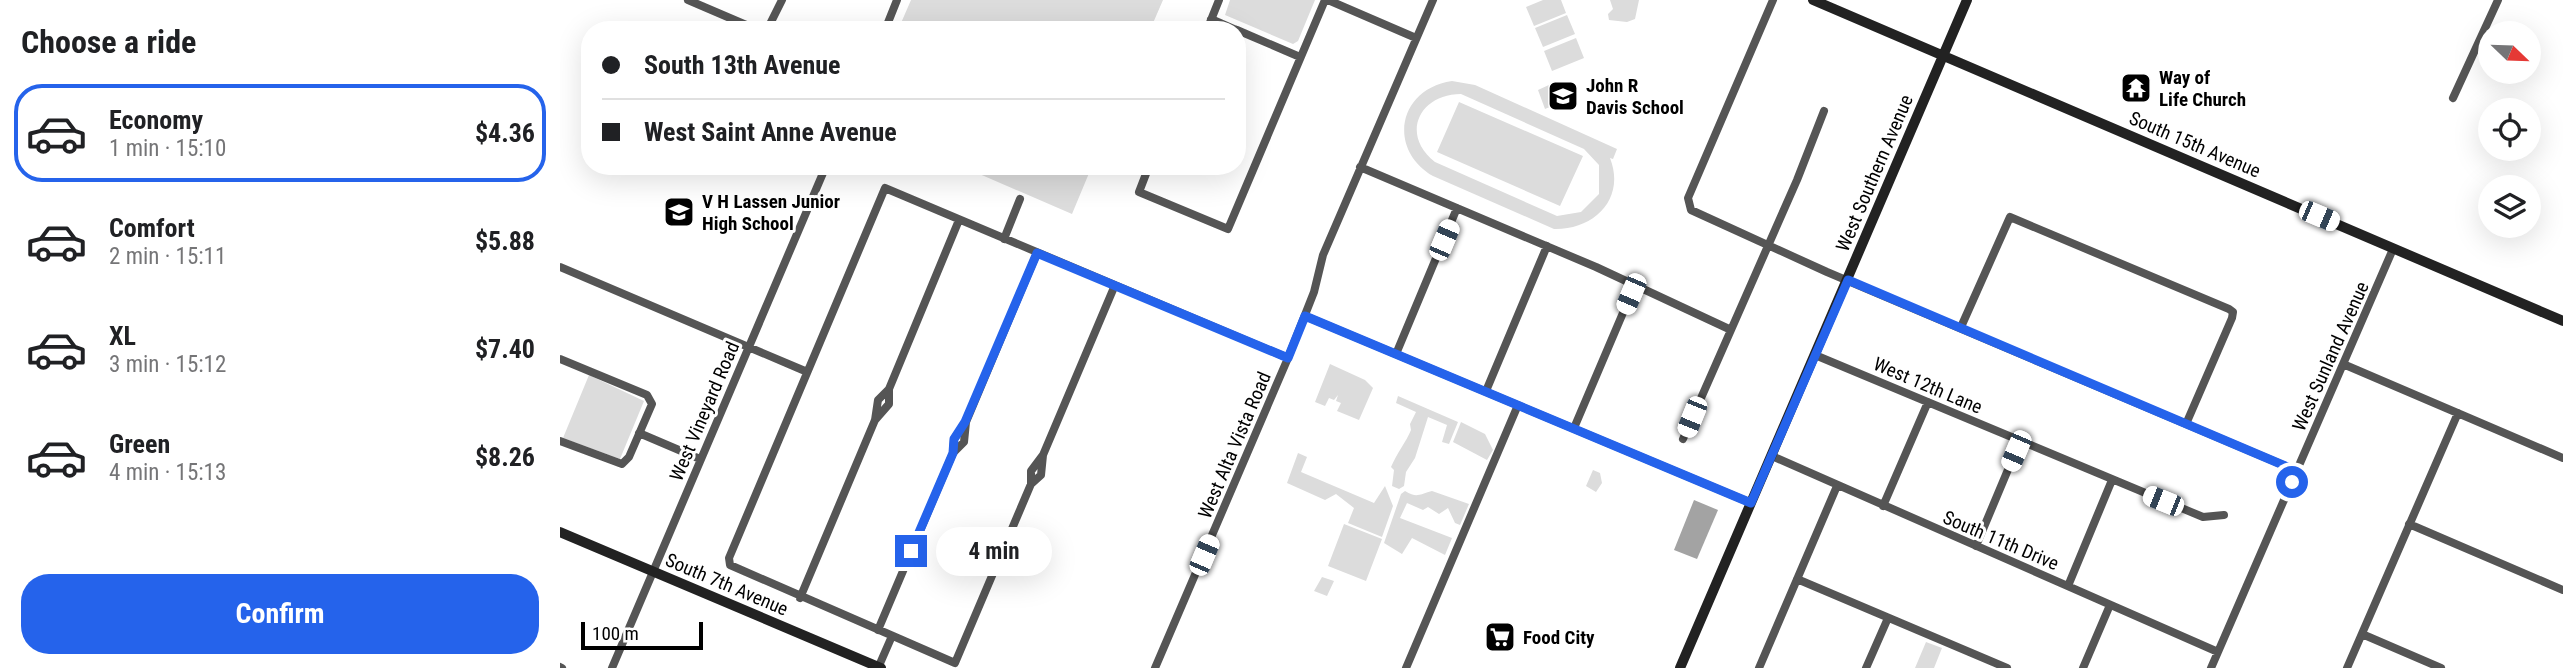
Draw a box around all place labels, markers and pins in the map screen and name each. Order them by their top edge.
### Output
place label: Way of Life Church [2159,66,2246,111]
temple icon: Way of Life Church [2119,71,2153,105]
place label: John R Davis School [1586,74,1684,119]
school or university icon: John R Davis School [1546,79,1580,113]
place label: V H Lassen Junior High School [702,190,840,235]
school or university icon: V H Lassen Junior High School [662,195,696,229]
supermarket icon: Food City [1483,620,1517,654]
place label: Food City [1523,626,1595,649]

